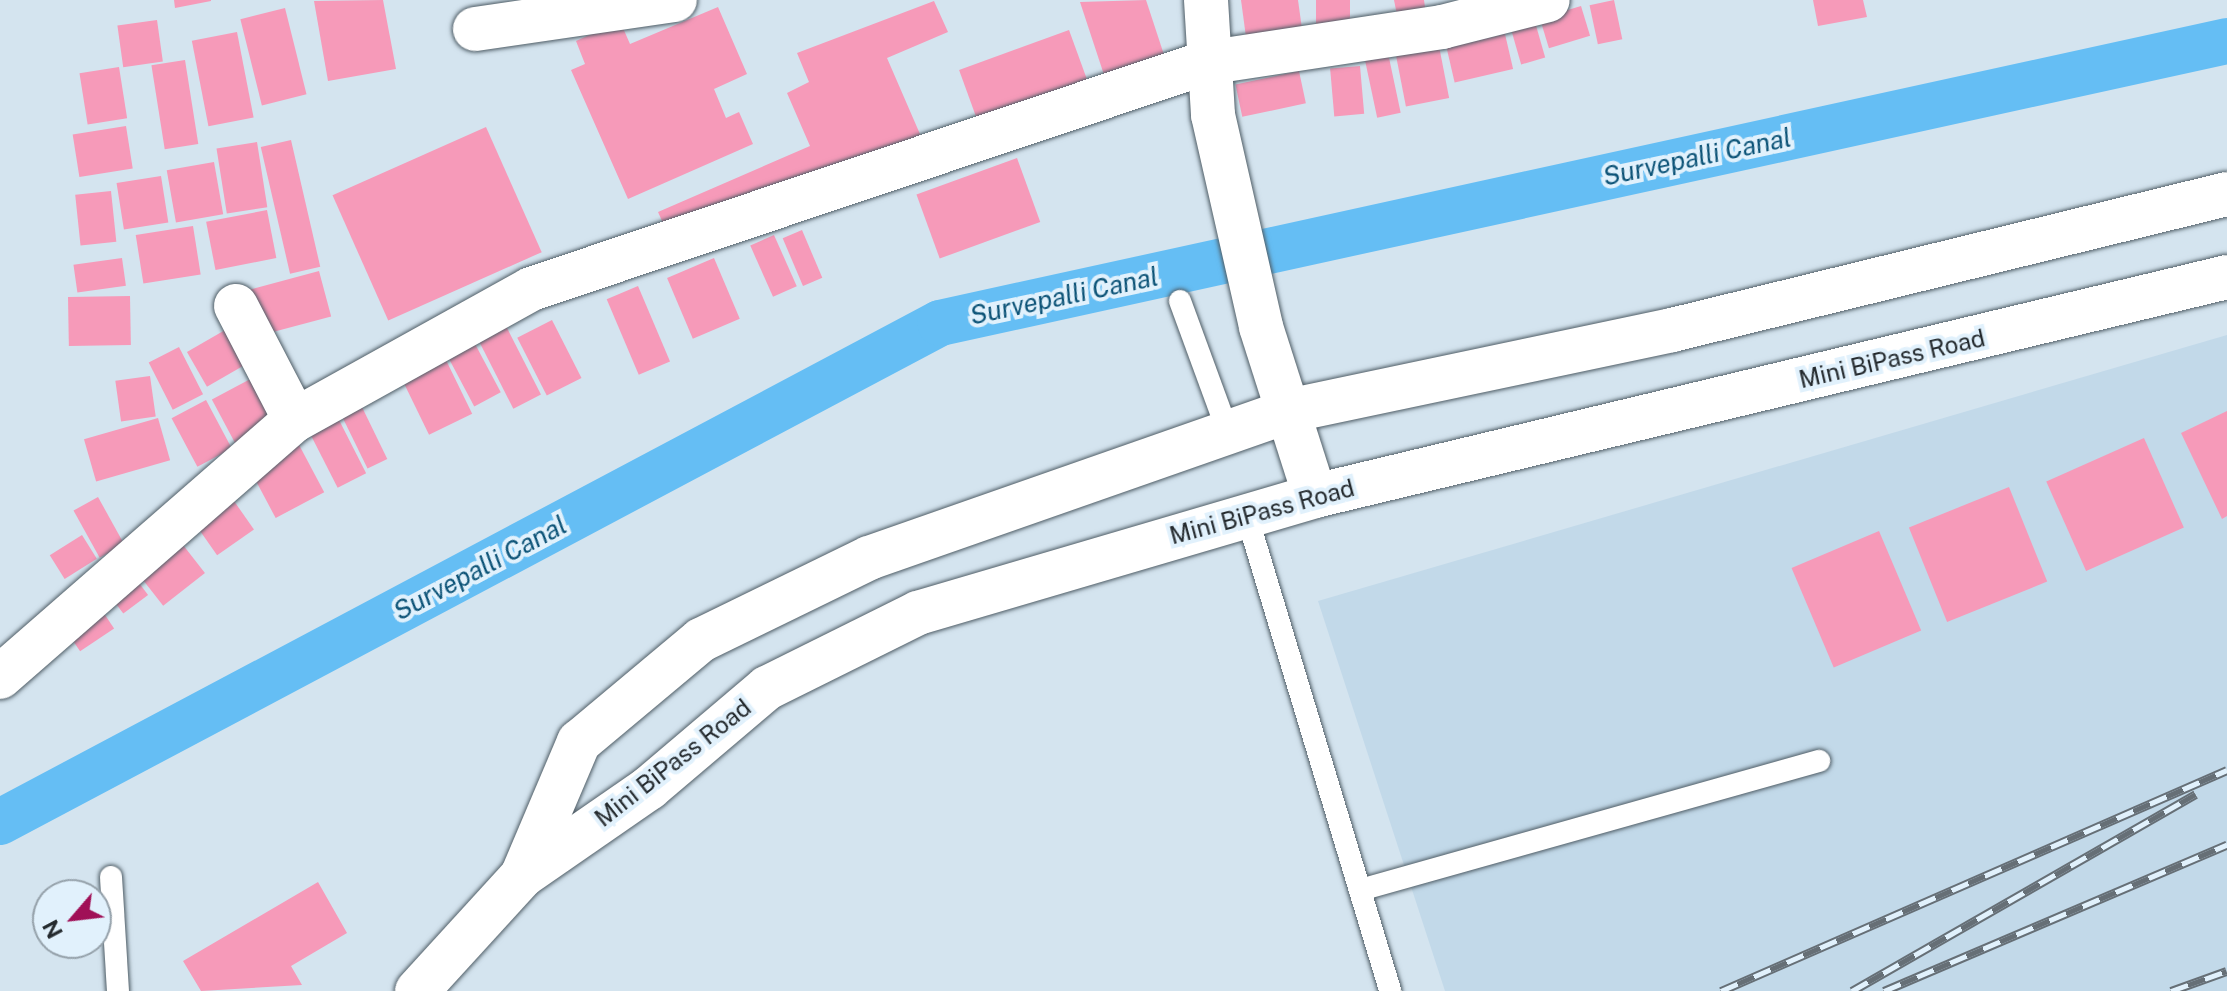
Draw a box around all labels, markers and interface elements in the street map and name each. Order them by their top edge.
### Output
water label: Survepalli Canal [1600,122,1794,192]
water label: Survepalli Canal [967,261,1161,331]
street label: Mini BiPass Road [1796,324,1988,394]
street label: Mini BiPass Road [1166,473,1358,551]
water label: Survepalli Canal [388,509,572,627]
street label: Mini BiPass Road [589,693,757,833]
north arrow [32,879,112,959]
text: N [37,916,68,943]

